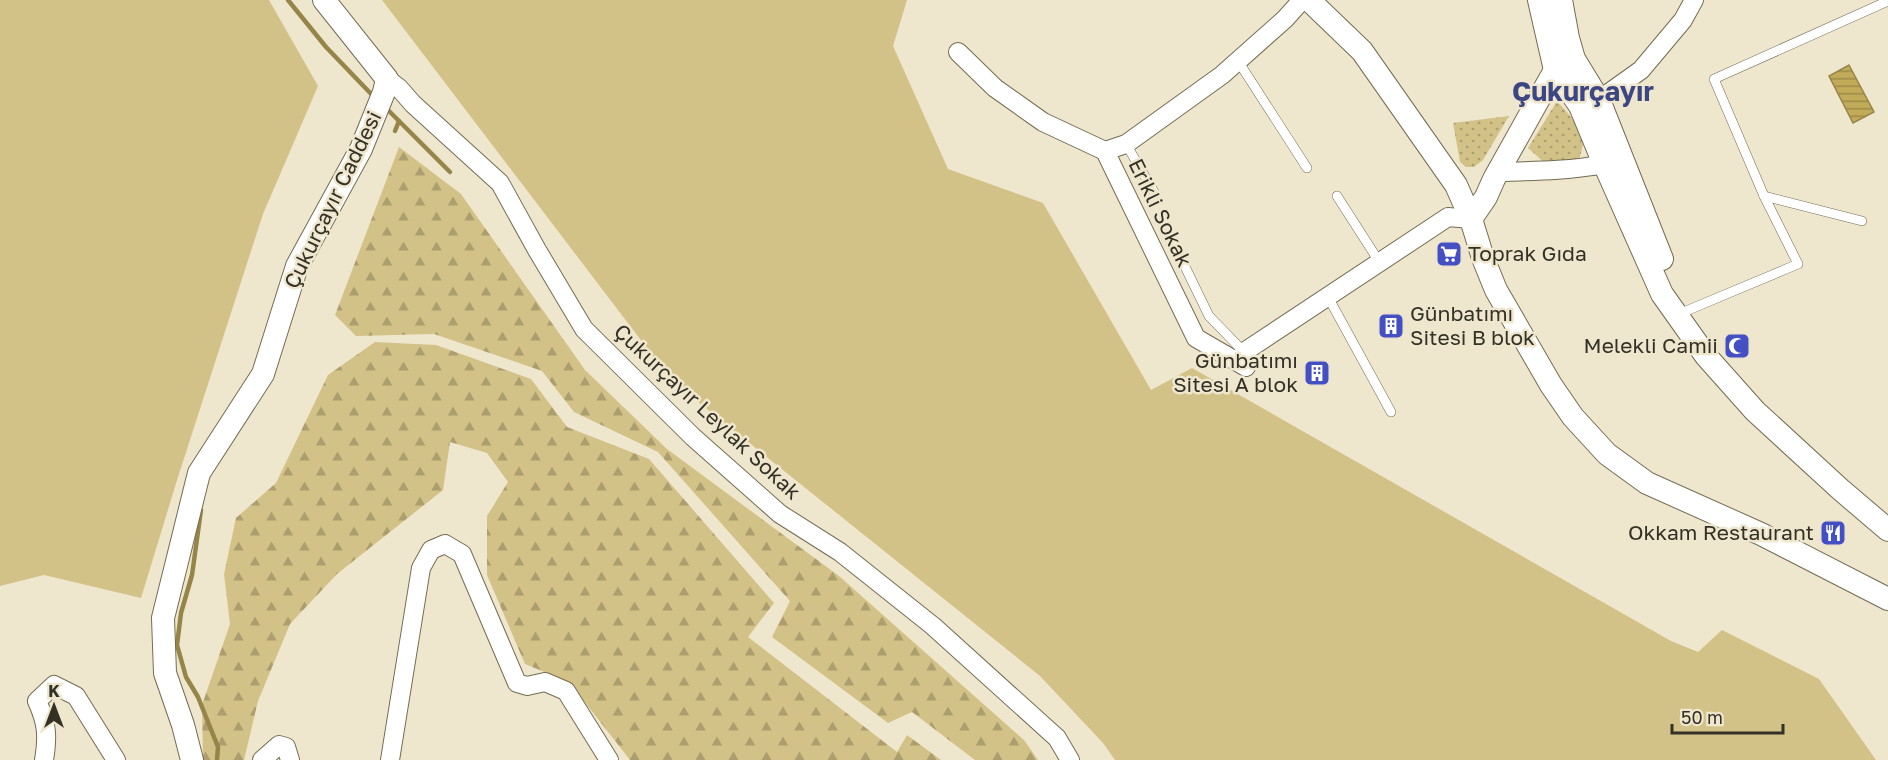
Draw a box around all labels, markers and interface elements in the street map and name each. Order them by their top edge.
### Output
district label: Çukurçayır [1512,75,1654,107]
street label: Çukurçayır Caddesi [278,107,386,293]
street label: Erikli Sokak [1123,154,1198,271]
supermarket icon: Toprak Gıda [1434,239,1464,269]
place label: Toprak Gıda [1468,240,1587,266]
place label: Günbatımı Sitesi B blok [1410,300,1535,350]
building icon: Günbatımı Sitesi B blok [1376,311,1406,341]
street label: Çukurçayır Leylak Sokak [609,318,806,505]
mosque icon: Melekli Camii [1722,331,1752,361]
place label: Melekli Camii [1584,332,1718,358]
place label: Günbatımı Sitesi A blok [1173,347,1298,397]
building icon: Günbatımı Sitesi A blok [1302,358,1332,388]
restaurant icon: Okkam Restaurant [1818,518,1848,548]
place label: Okkam Restaurant [1628,519,1814,545]
north arrow [24,676,84,736]
text: K [48,681,60,701]
scale bar [1672,697,1783,735]
text: 50 m [1681,706,1723,728]

